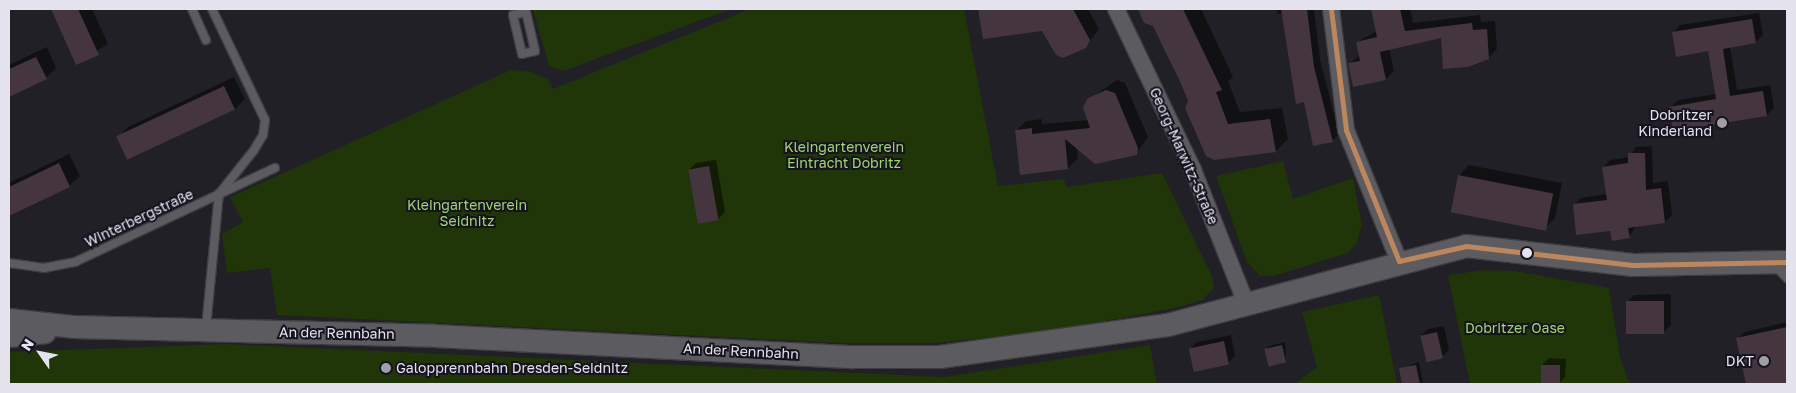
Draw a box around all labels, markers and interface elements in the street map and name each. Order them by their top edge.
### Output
street label: Georg-Marwitz-Straße [1146,85,1222,227]
place label: Dobritzer Kinderland [1638,107,1712,140]
marker: Dobritzer Kinderland [1716,117,1728,129]
park label: Kleingartenverein Eintracht Dobritz [784,139,904,172]
street label: Winterbergstraße [82,185,196,251]
park label: Kleingartenverein Seidnitz [407,197,527,230]
unlabelled marker [1522,248,1532,258]
park label: Dobritzer Oase [1465,320,1565,336]
street label: An der Rennbahn [279,324,395,342]
north arrow [15,328,65,378]
text: N [17,335,37,354]
street label: An der Rennbahn [683,340,799,362]
place label: DKT [1726,353,1754,369]
marker: DKT [1758,355,1770,367]
place label: Galopprennbahn Dresden-Seidnitz [396,360,628,376]
marker: Galopprennbahn Dresden-Seidnitz [380,362,392,374]

